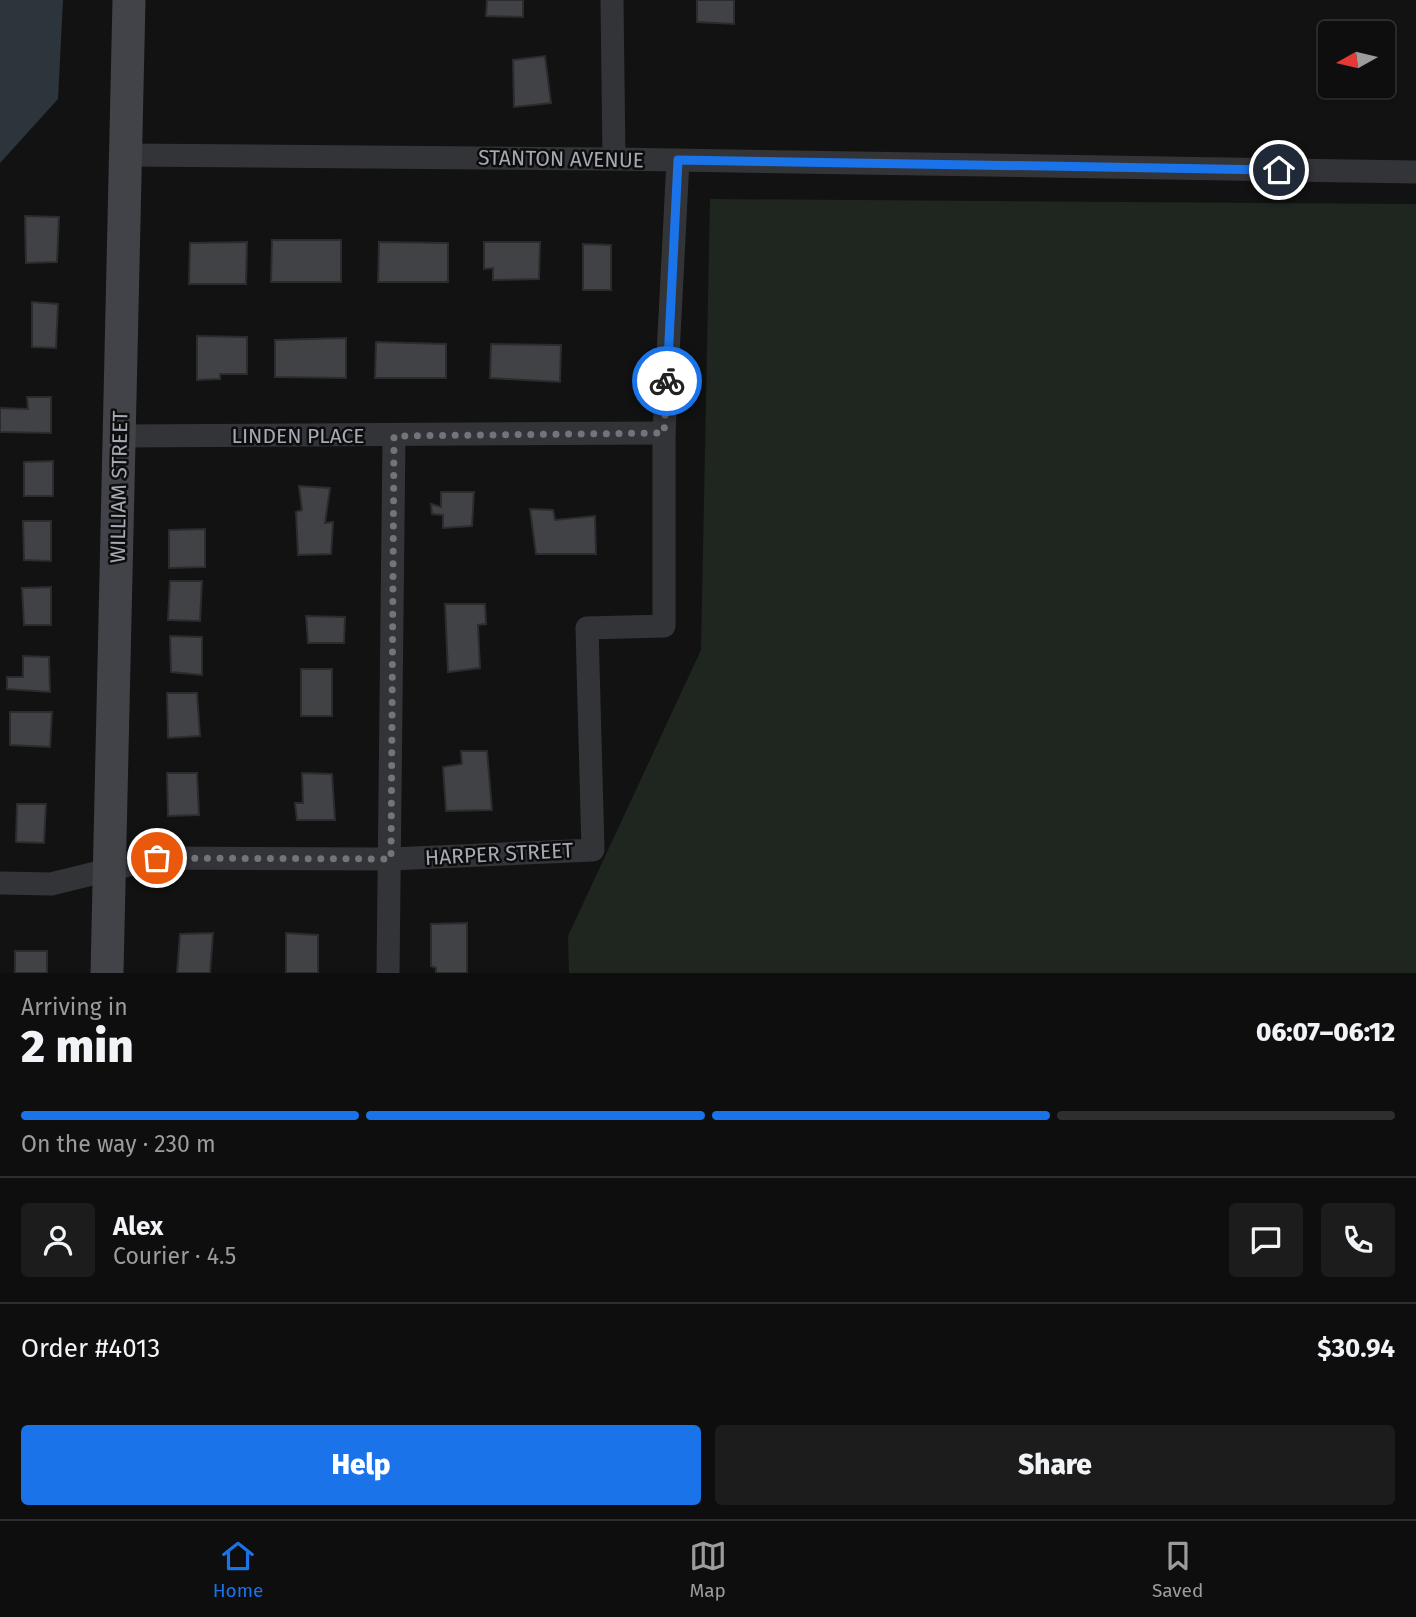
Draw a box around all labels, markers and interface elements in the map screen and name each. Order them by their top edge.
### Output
north arrow [1318,21,1395,98]
map controls [1318,21,1395,98]
pin [1249,140,1309,200]
street label: STANTON AVENUE [478,145,644,173]
icon: home [1260,151,1298,189]
courier [632,346,702,416]
icon: bike [648,362,686,400]
street label: WILLIAM STREET [105,410,133,563]
street label: LINDEN PLACE [231,423,365,449]
pin [127,828,187,888]
street label: HARPER STREET [424,837,574,871]
icon: bag [138,839,176,877]
text: Arriving in [21,993,128,1021]
text: 06:07–06:12 [1256,1017,1395,1048]
text: 2 min [21,1019,134,1074]
text: On the way · 230 m [21,1130,216,1158]
button: person [21,1203,95,1277]
button: chat [1229,1203,1303,1277]
button: phone [1321,1203,1395,1277]
text: Alex [113,1211,163,1242]
text: Courier · 4.5 [113,1242,236,1270]
text: Order #4013 [21,1333,160,1364]
text: $30.94 [1317,1333,1395,1364]
button: Help [21,1425,701,1505]
button: Share [715,1425,1395,1505]
tab: Home [213,1537,263,1602]
tab: Map [689,1537,727,1602]
tab: Saved [1152,1537,1203,1602]

